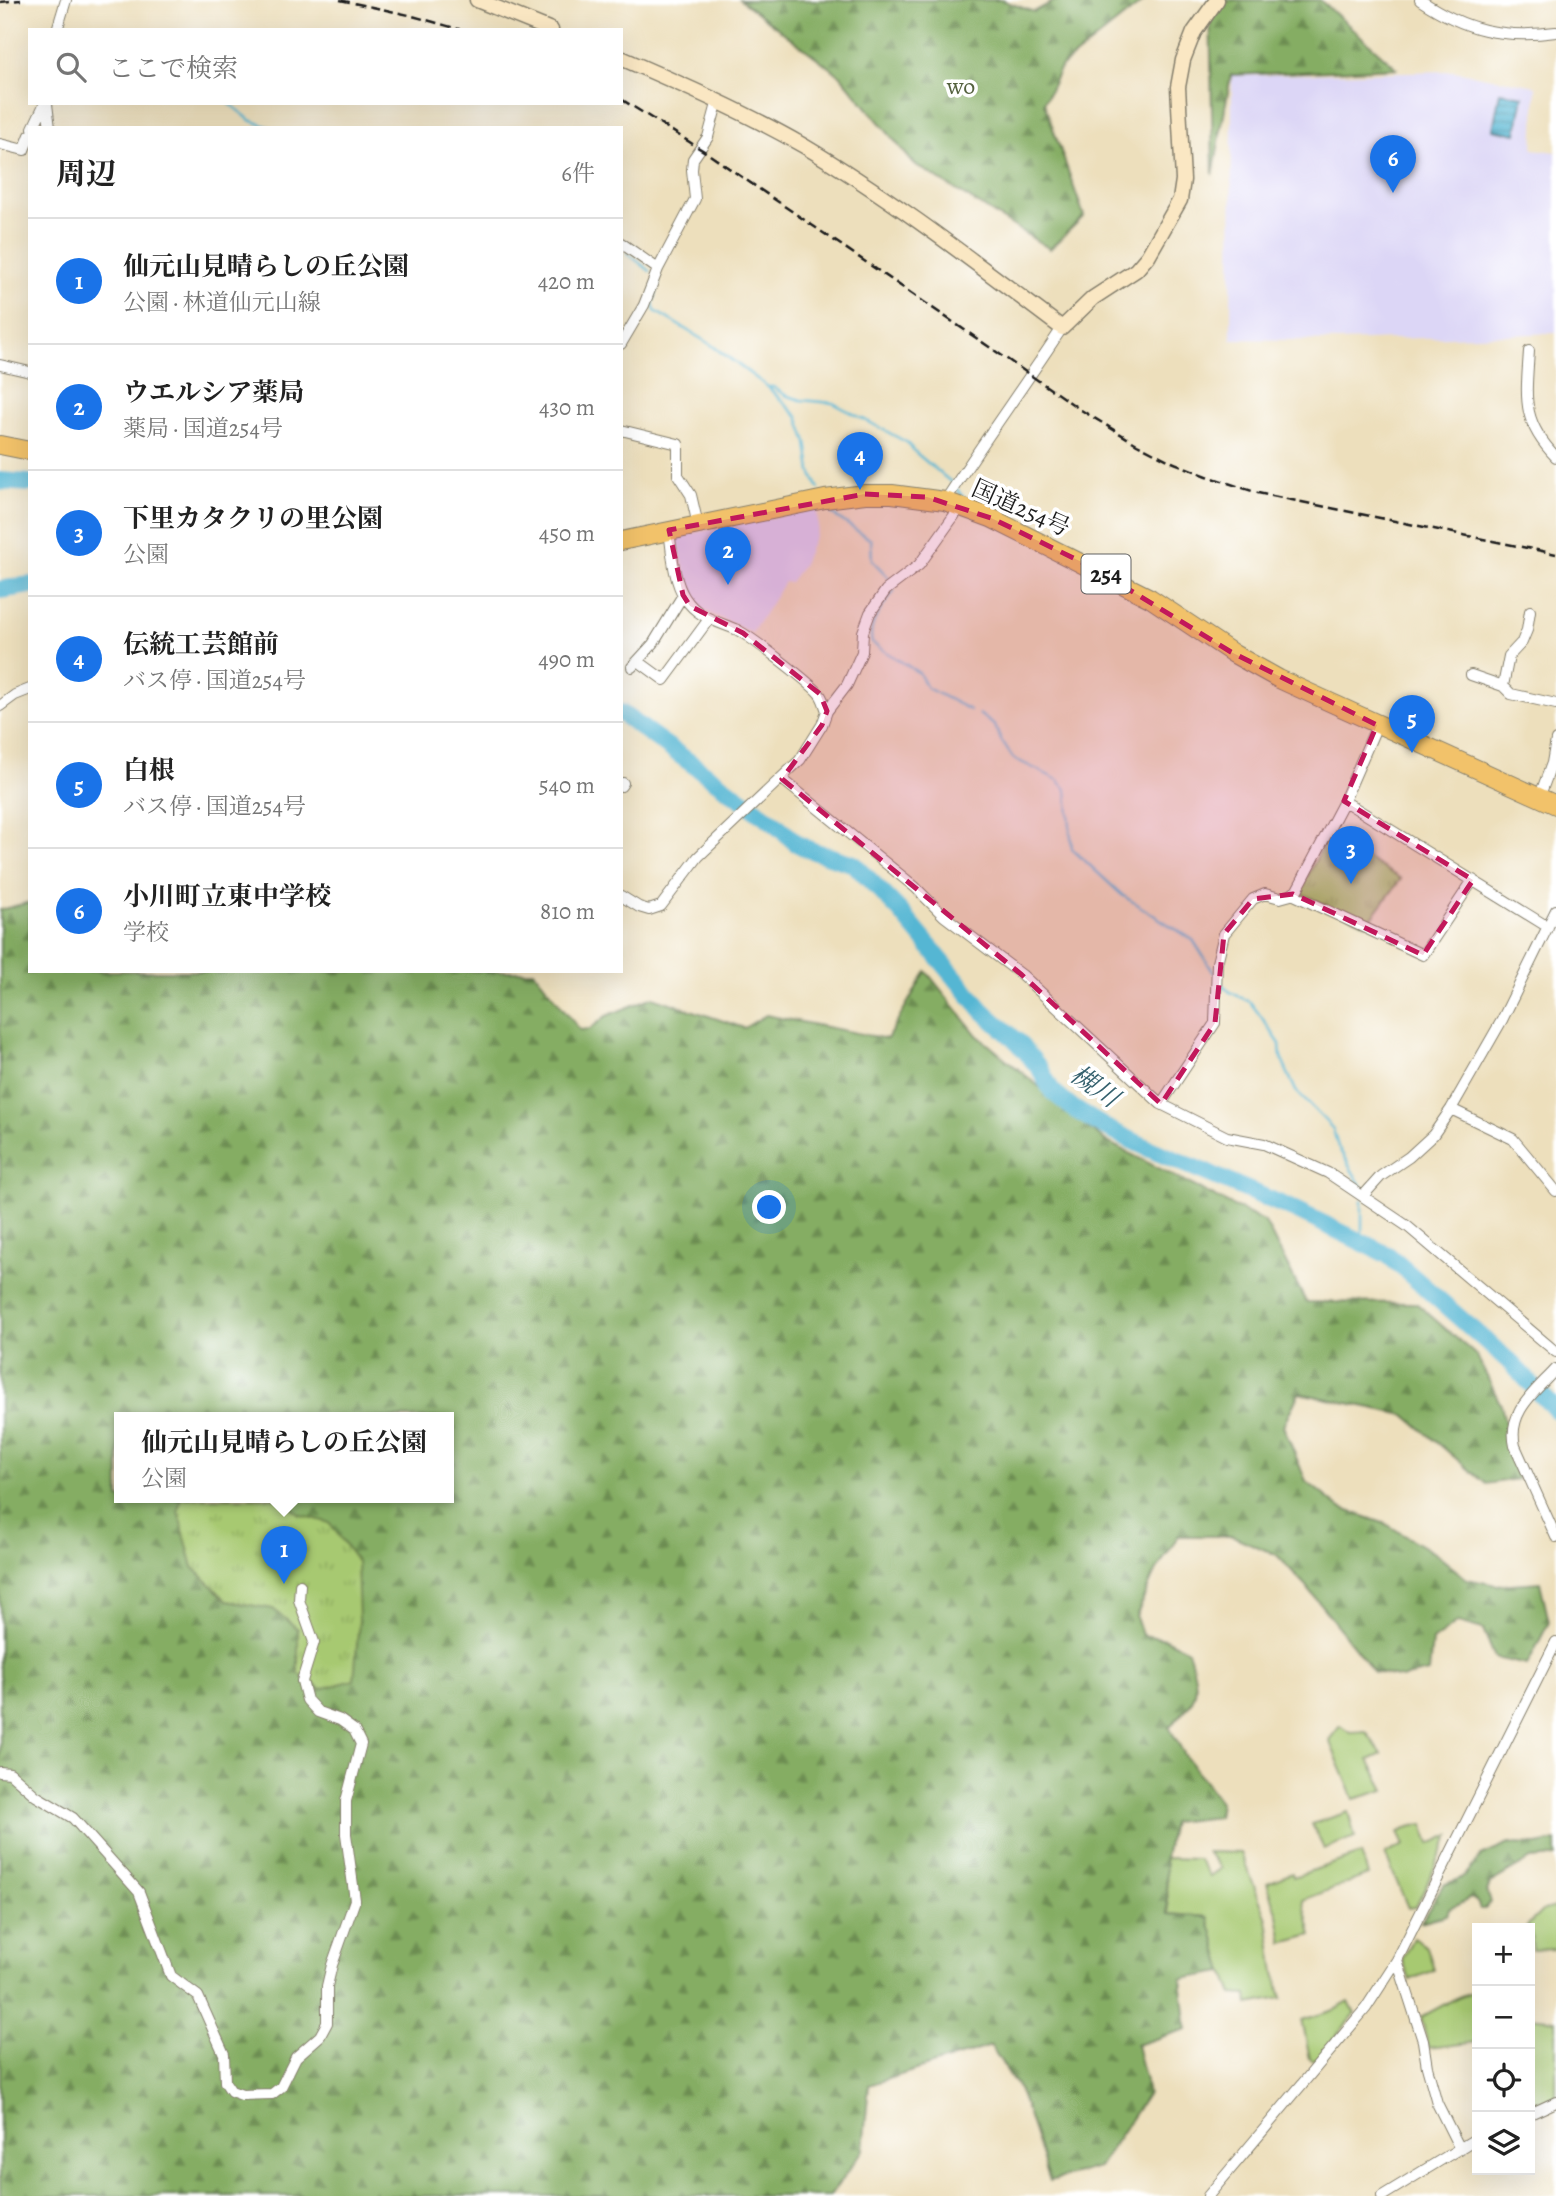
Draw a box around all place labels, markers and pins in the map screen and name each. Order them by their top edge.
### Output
pin: 6 [1370,135,1416,193]
pin: 4 [837,432,883,490]
pin: 2 [705,527,751,585]
pin: 5 [1389,695,1435,753]
pin: 3 [1328,826,1374,884]
pin: 1 [261,1526,307,1584]

